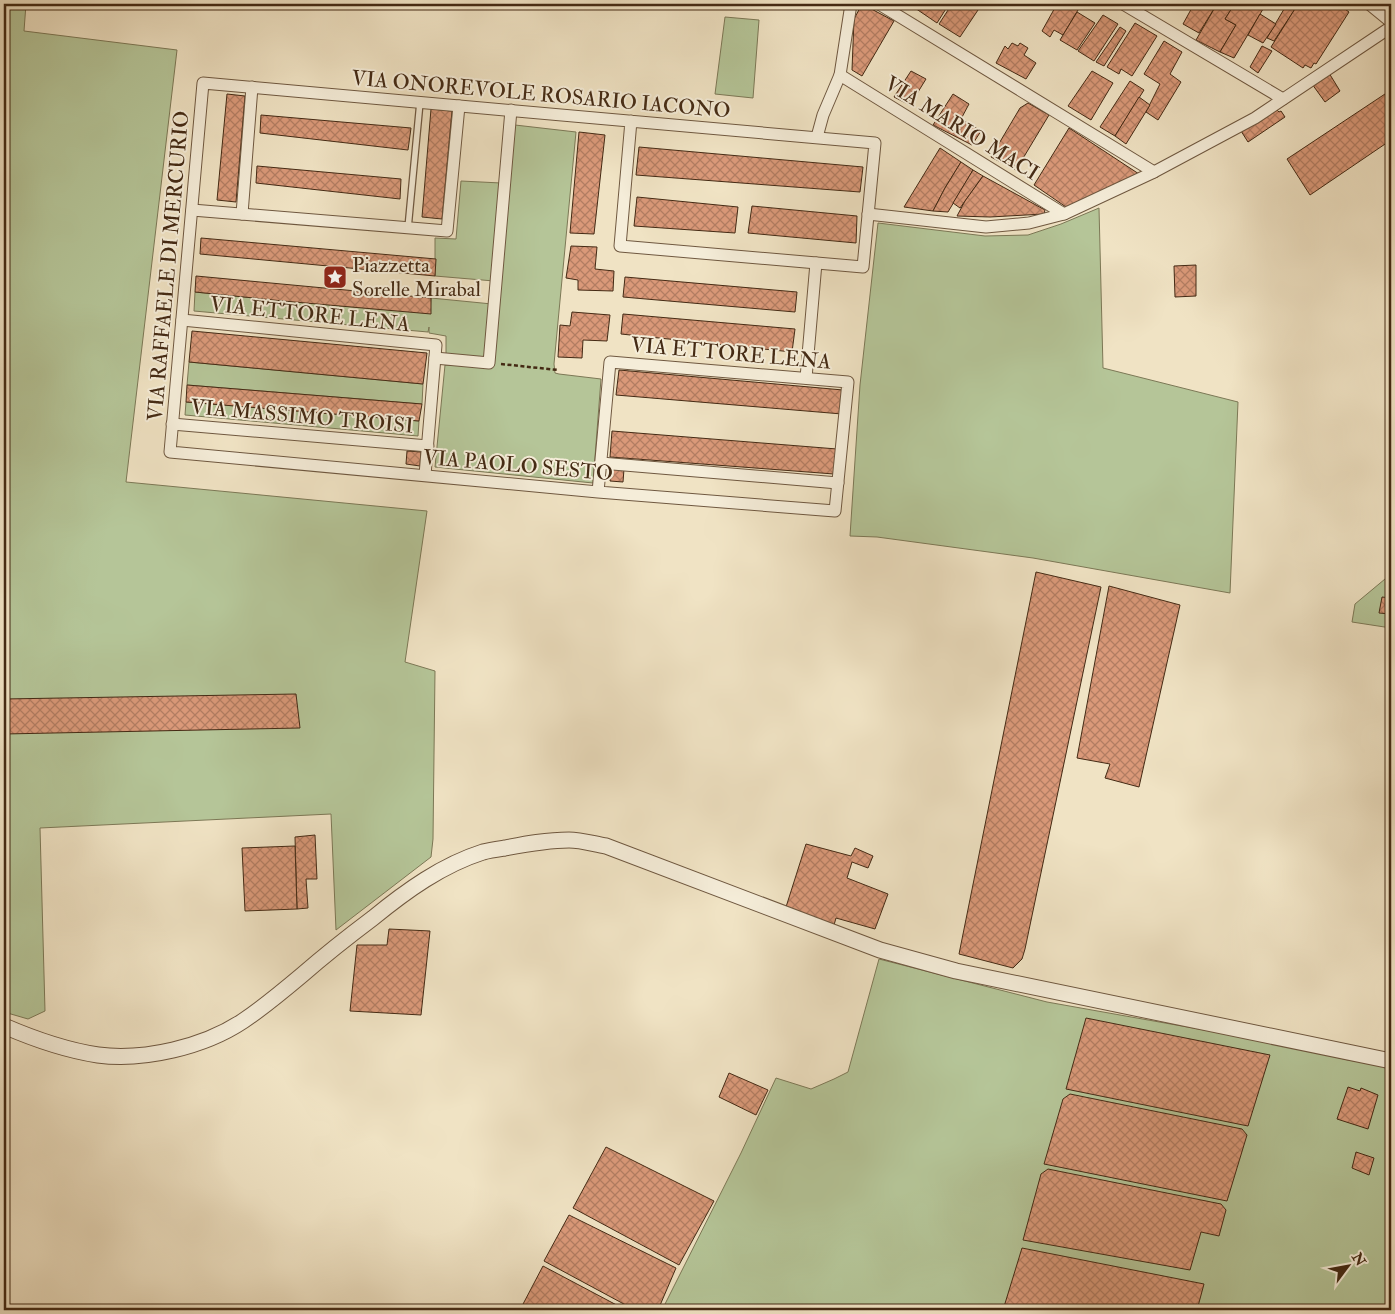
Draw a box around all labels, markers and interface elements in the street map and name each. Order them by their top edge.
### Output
street label: VIA ONOREVOLE ROSARIO IACONO [350,64,731,125]
street label: VIA MARIO MACI [880,70,1044,187]
street label: VIA RAFFAELE DI MERCURIO [141,110,196,422]
place label: Piazzetta Sorelle Mirabal [352,252,482,303]
place icon: Piazzetta Sorelle Mirabal [322,264,348,290]
street label: VIA ETTORE LENA [208,291,411,338]
street label: VIA ETTORE LENA [630,331,832,376]
street label: VIA MASSIMO TROISI [189,393,415,440]
street label: VIA PAOLO SESTO [422,444,614,487]
north arrow [1322,1242,1372,1292]
text: N [1348,1249,1369,1270]

